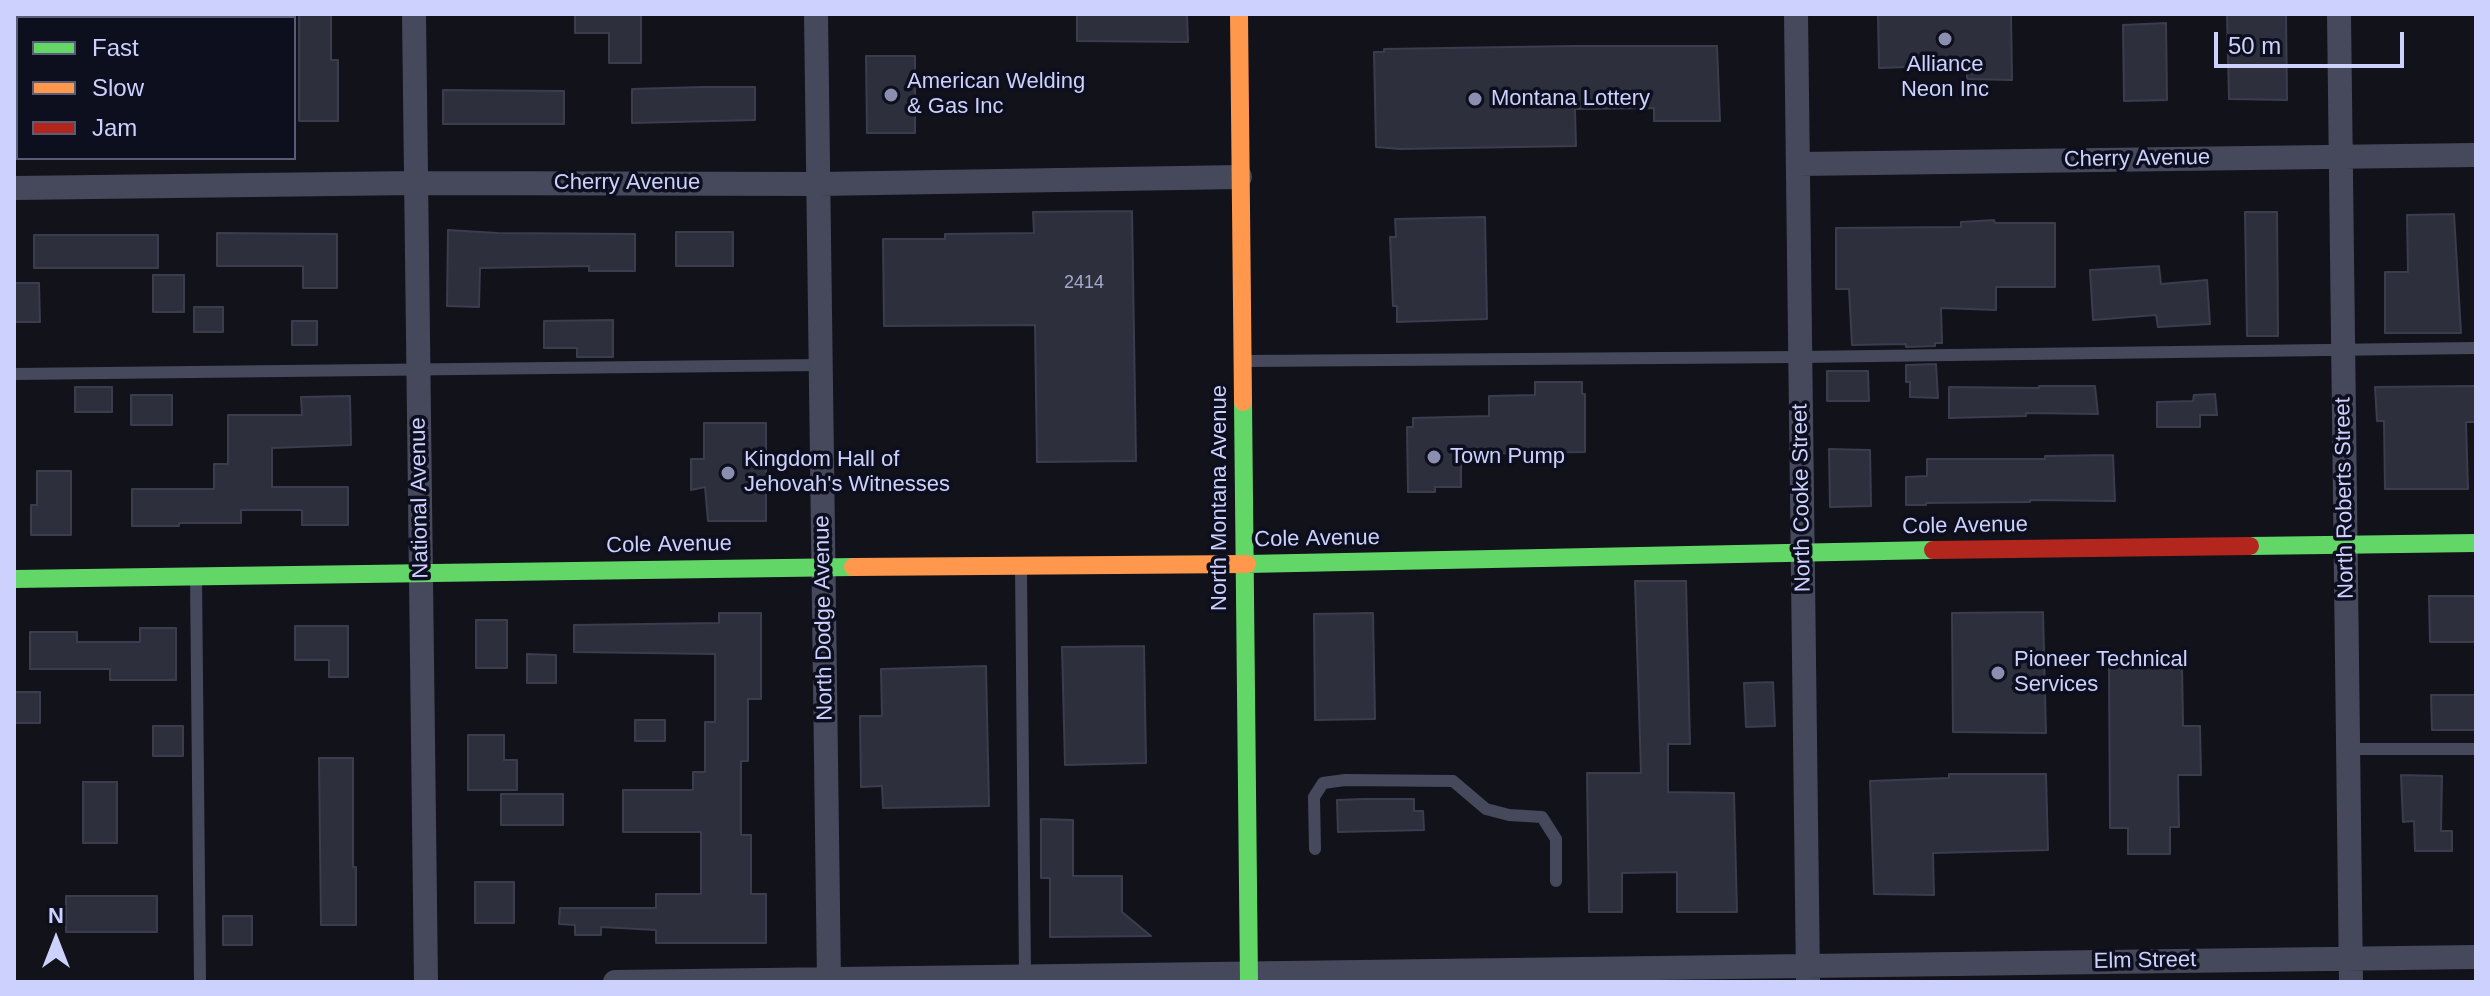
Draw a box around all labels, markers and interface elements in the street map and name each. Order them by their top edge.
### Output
legend [16,16,296,160]
scale bar [2218,16,2408,66]
marker: Alliance Neon Inc [1936,30,1954,48]
text: 50 m [2228,32,2281,59]
text: Fast [92,34,139,61]
place label: Alliance Neon Inc [1901,52,1989,104]
place label: American Welding & Gas Inc [907,69,1085,120]
text: Slow [92,74,144,101]
marker: American Welding & Gas Inc [882,86,900,104]
place label: Montana Lottery [1491,86,1650,112]
marker: Montana Lottery [1466,90,1484,108]
text: Jam [92,114,137,141]
street label: Cherry Avenue [2064,145,2210,173]
street label: Cherry Avenue [554,170,700,196]
house number: 2414 [1064,272,1104,294]
street label: North Montana Avenue [1207,385,1233,611]
street label: North Roberts Street [2330,397,2360,599]
street label: North Cooke Street [1787,404,1817,592]
street label: National Avenue [405,417,435,579]
place label: Town Pump [1450,444,1565,470]
place label: Kingdom Hall of Jehovah's Witnesses [744,447,950,498]
marker: Town Pump [1425,448,1443,466]
marker: Kingdom Hall of Jehovah's Witnesses [719,464,737,482]
street label: Cole Avenue [1902,512,2028,540]
street label: North Dodge Avenue [809,515,839,721]
street label: Cole Avenue [1254,525,1380,553]
street label: Cole Avenue [606,531,732,559]
place label: Pioneer Technical Services [2014,647,2188,698]
marker: Pioneer Technical Services [1989,664,2007,682]
north arrow [16,900,96,980]
text: N [48,903,64,928]
street label: Elm Street [2093,947,2197,975]

